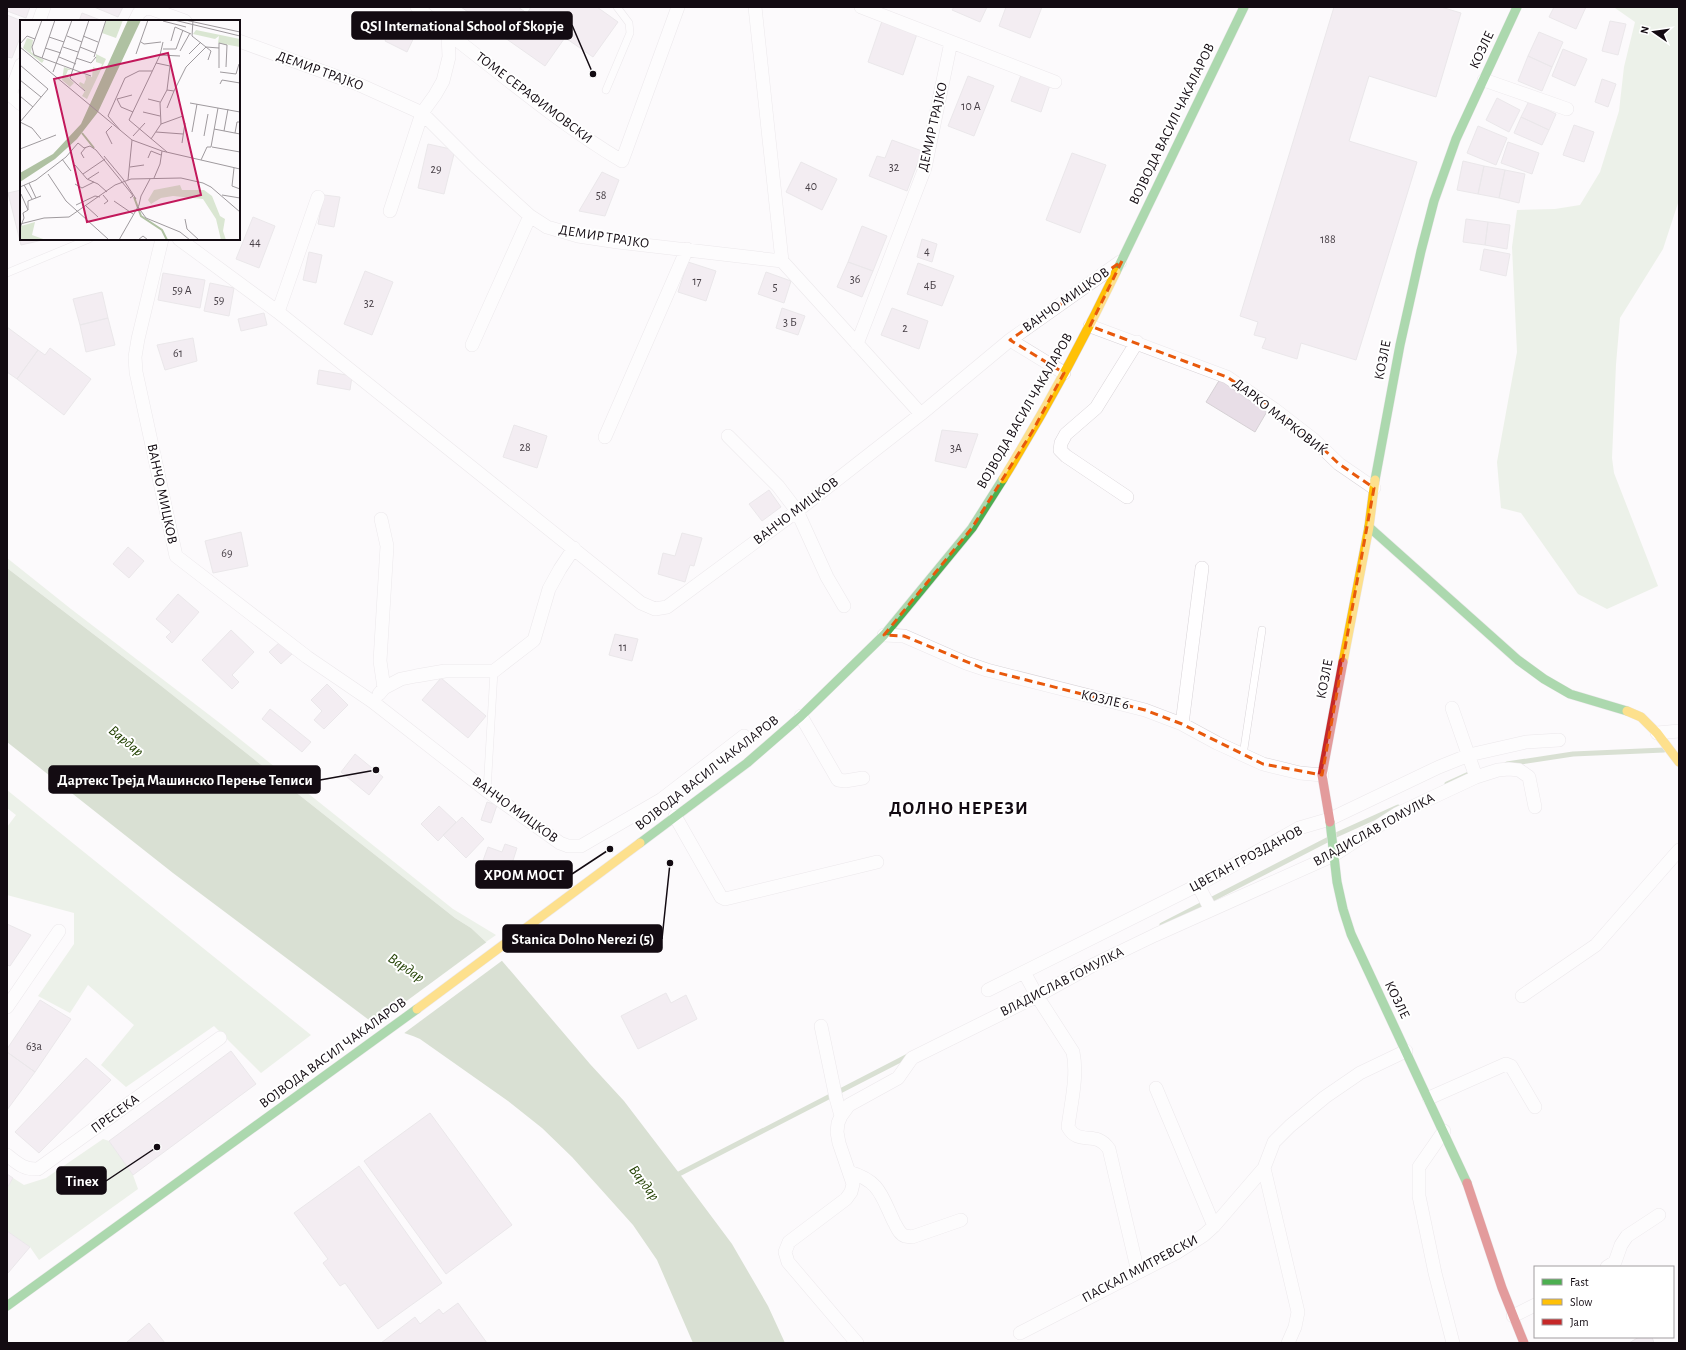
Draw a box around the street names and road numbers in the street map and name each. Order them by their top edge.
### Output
street label: КОЗЛЕ [1467,29,1497,71]
street label: ВОЈВОДА ВАСИЛ ЧАКАЛАРОВ [1127,41,1217,207]
street label: ДЕМИР ТРАЈКО [275,49,365,93]
street label: ТОМЕ СЕРАФИМОВСКИ [473,50,595,146]
street label: ДЕМИР ТРАЈКО [916,81,950,173]
street label: ДЕМИР ТРАЈКО [558,223,650,251]
street label: ВАНЧО МИЦКОВ [1020,265,1112,335]
street label: ВОЈВОДА ВАСИЛ ЧАКАЛАРОВ [975,331,1075,491]
street label: КОЗЛЕ [1372,339,1394,381]
street label: ДАРКО МАРКОВИЌ [1230,374,1331,458]
street label: ВАНЧО МИЦКОВ [145,443,179,546]
street label: ВАНЧО МИЦКОВ [751,475,841,547]
street label: КОЗЛЕ [1314,658,1336,700]
street label: КОЗЛЕ 6 [1080,688,1130,712]
street label: ВОЈВОДА ВАСИЛ ЧАКАЛАРОВ [633,713,781,833]
street label: ВАНЧО МИЦКОВ [470,774,561,846]
street label: ВЛАДИСЛАВ ГОМУЛКА [1311,791,1437,869]
street label: ЦВЕТАН ГРОЗДАНОВ [1187,823,1305,895]
street label: ВЛАДИСЛАВ ГОМУЛКА [998,945,1126,1019]
street label: КОЗЛЕ [1382,979,1412,1021]
street label: ВОЈВОДА ВАСИЛ ЧАКАЛАРОВ [257,995,409,1111]
street label: ПРЕСЕКА [88,1092,142,1136]
street label: ПАСКАЛ МИТРЕВСКИ [1080,1233,1200,1305]

